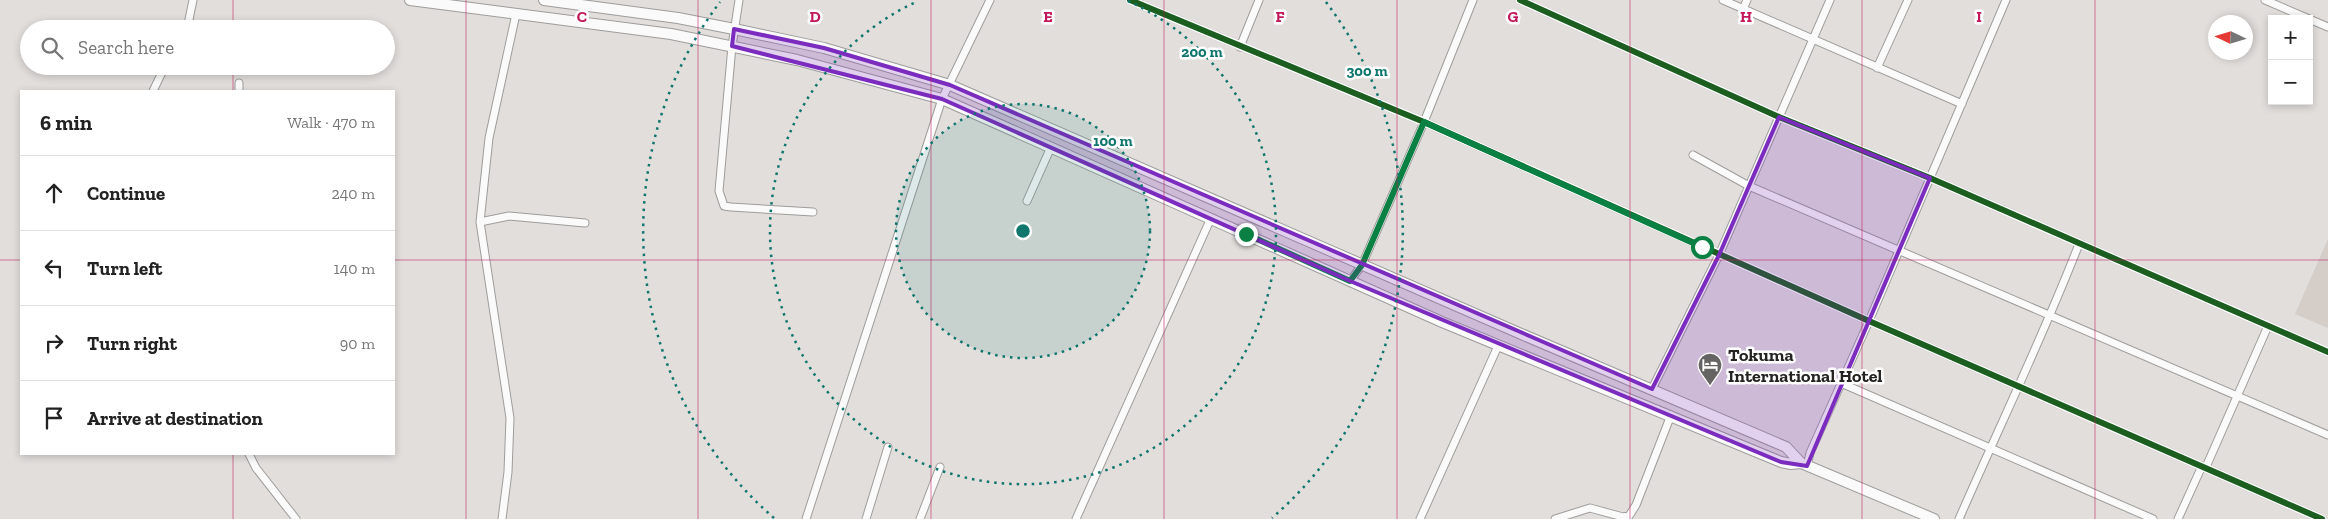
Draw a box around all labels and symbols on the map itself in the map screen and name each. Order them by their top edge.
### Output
text: C [577,7,587,26]
text: D [809,7,821,26]
text: E [1043,7,1053,26]
text: F [1275,7,1285,26]
text: G [1508,7,1519,26]
text: H [1740,7,1752,26]
text: I [1976,7,1982,26]
north arrow [2208,15,2253,60]
text: 200 m [1181,43,1223,61]
text: 300 m [1346,62,1388,80]
text: 100 m [1093,132,1133,150]
centre of rings [1014,222,1032,240]
route end [1235,223,1258,246]
route start [1691,236,1714,259]
place label: Tokuma International Hotel [1728,344,1882,387]
hotel icon: Tokuma International Hotel [1697,352,1723,386]

